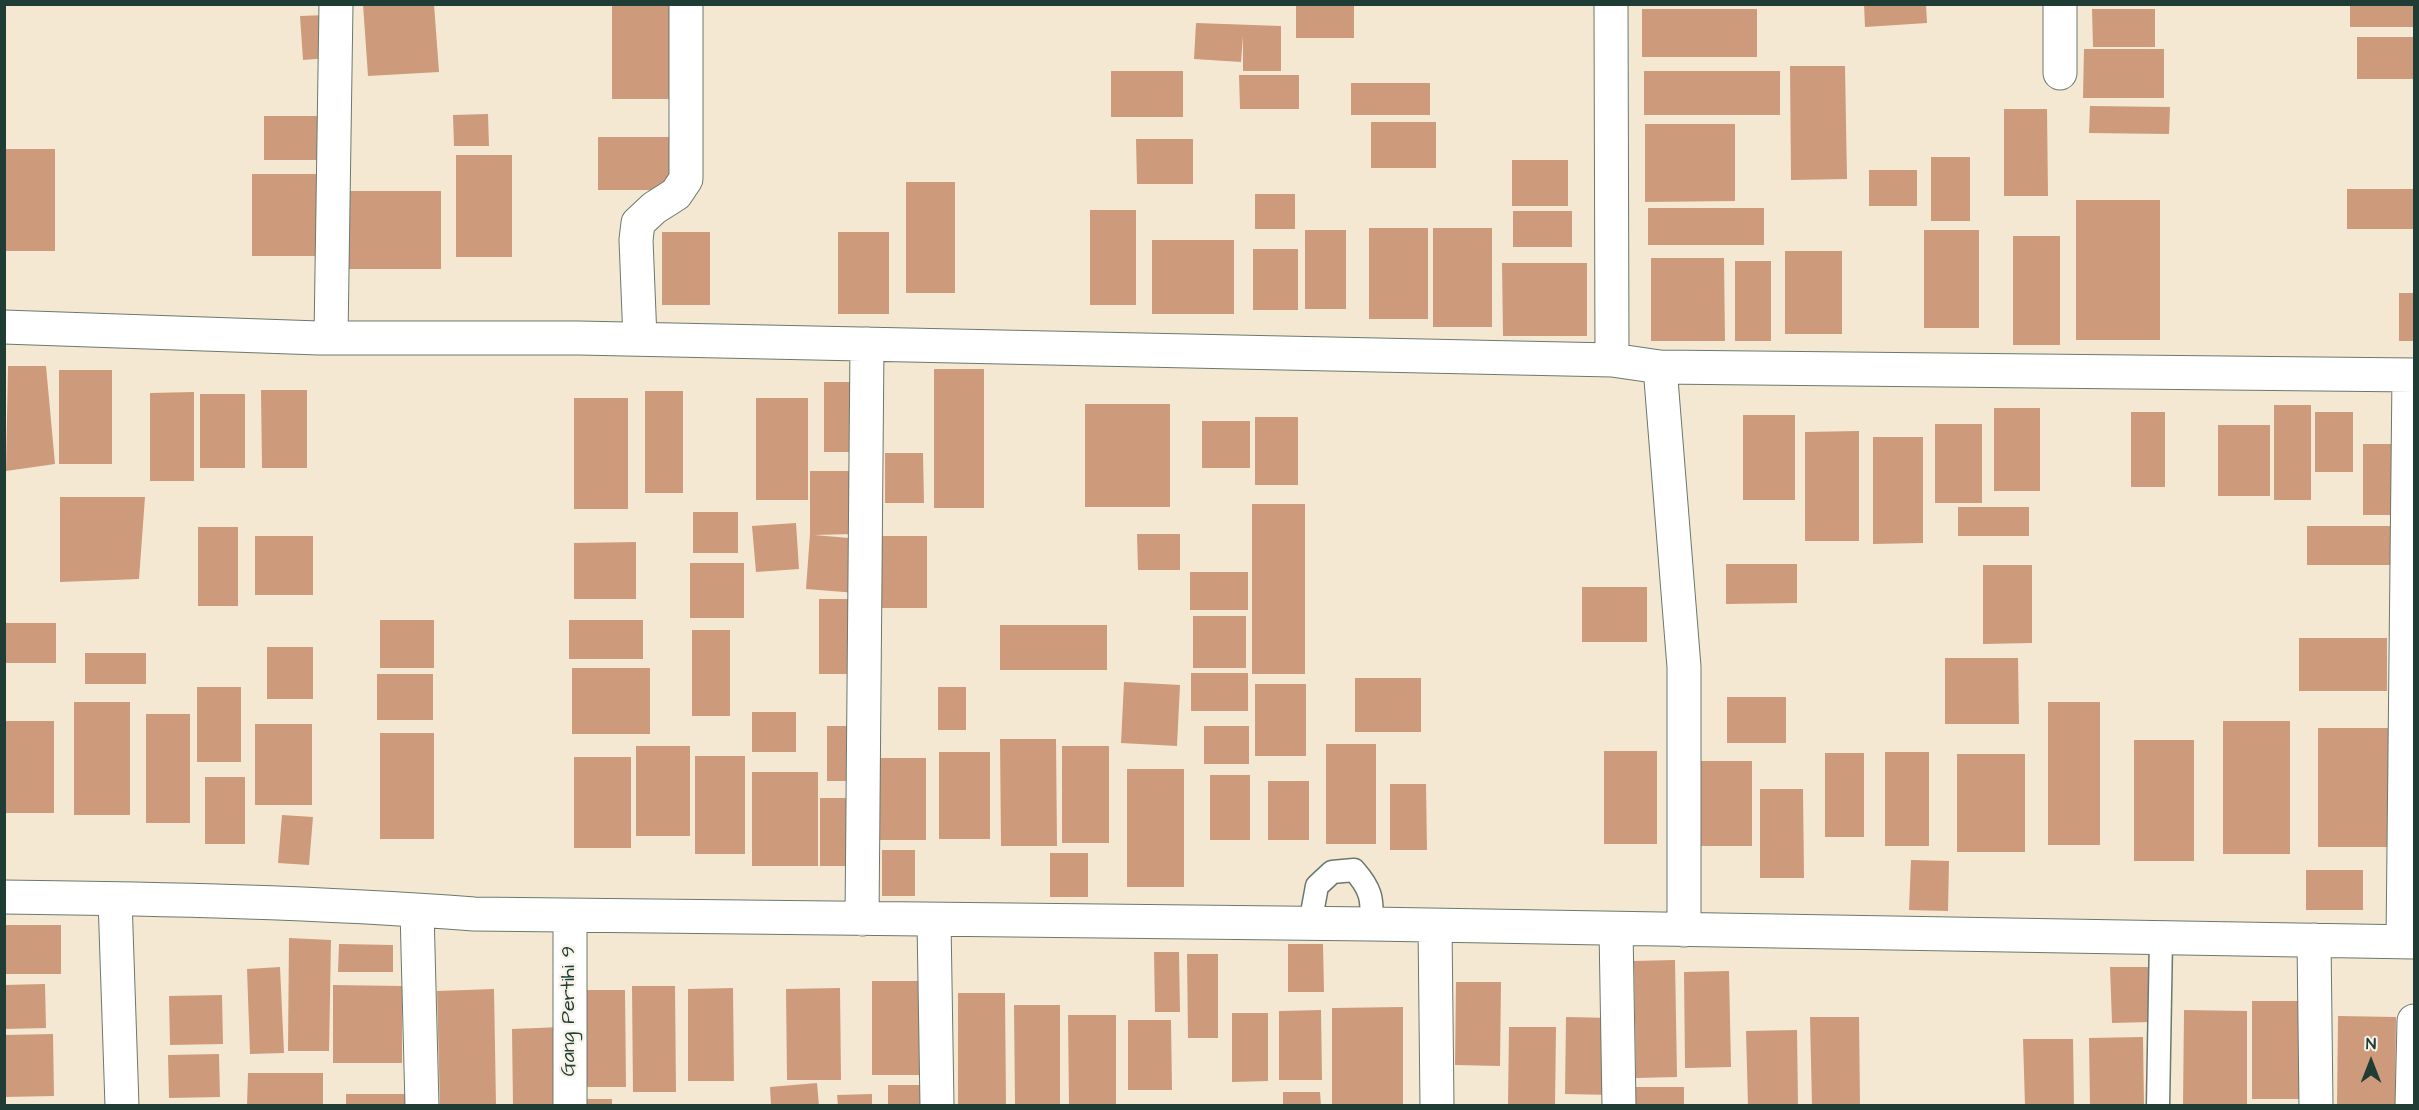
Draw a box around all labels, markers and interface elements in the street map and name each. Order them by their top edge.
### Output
street label: Gang Pertihi 9 [558,946,582,1076]
north arrow [2341,1032,2401,1092]
text: N [2366,1033,2376,1055]

